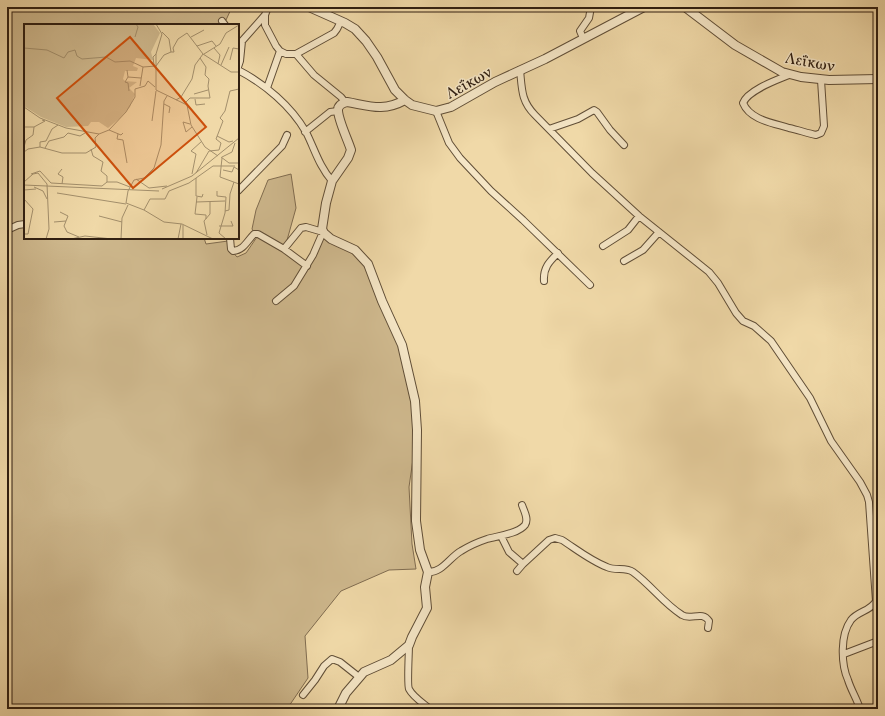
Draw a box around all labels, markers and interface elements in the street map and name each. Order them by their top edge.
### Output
inset map [24,24,239,239]
street label: Λεΐκων [783,48,836,78]
street label: Λεΐκων [442,62,496,105]

